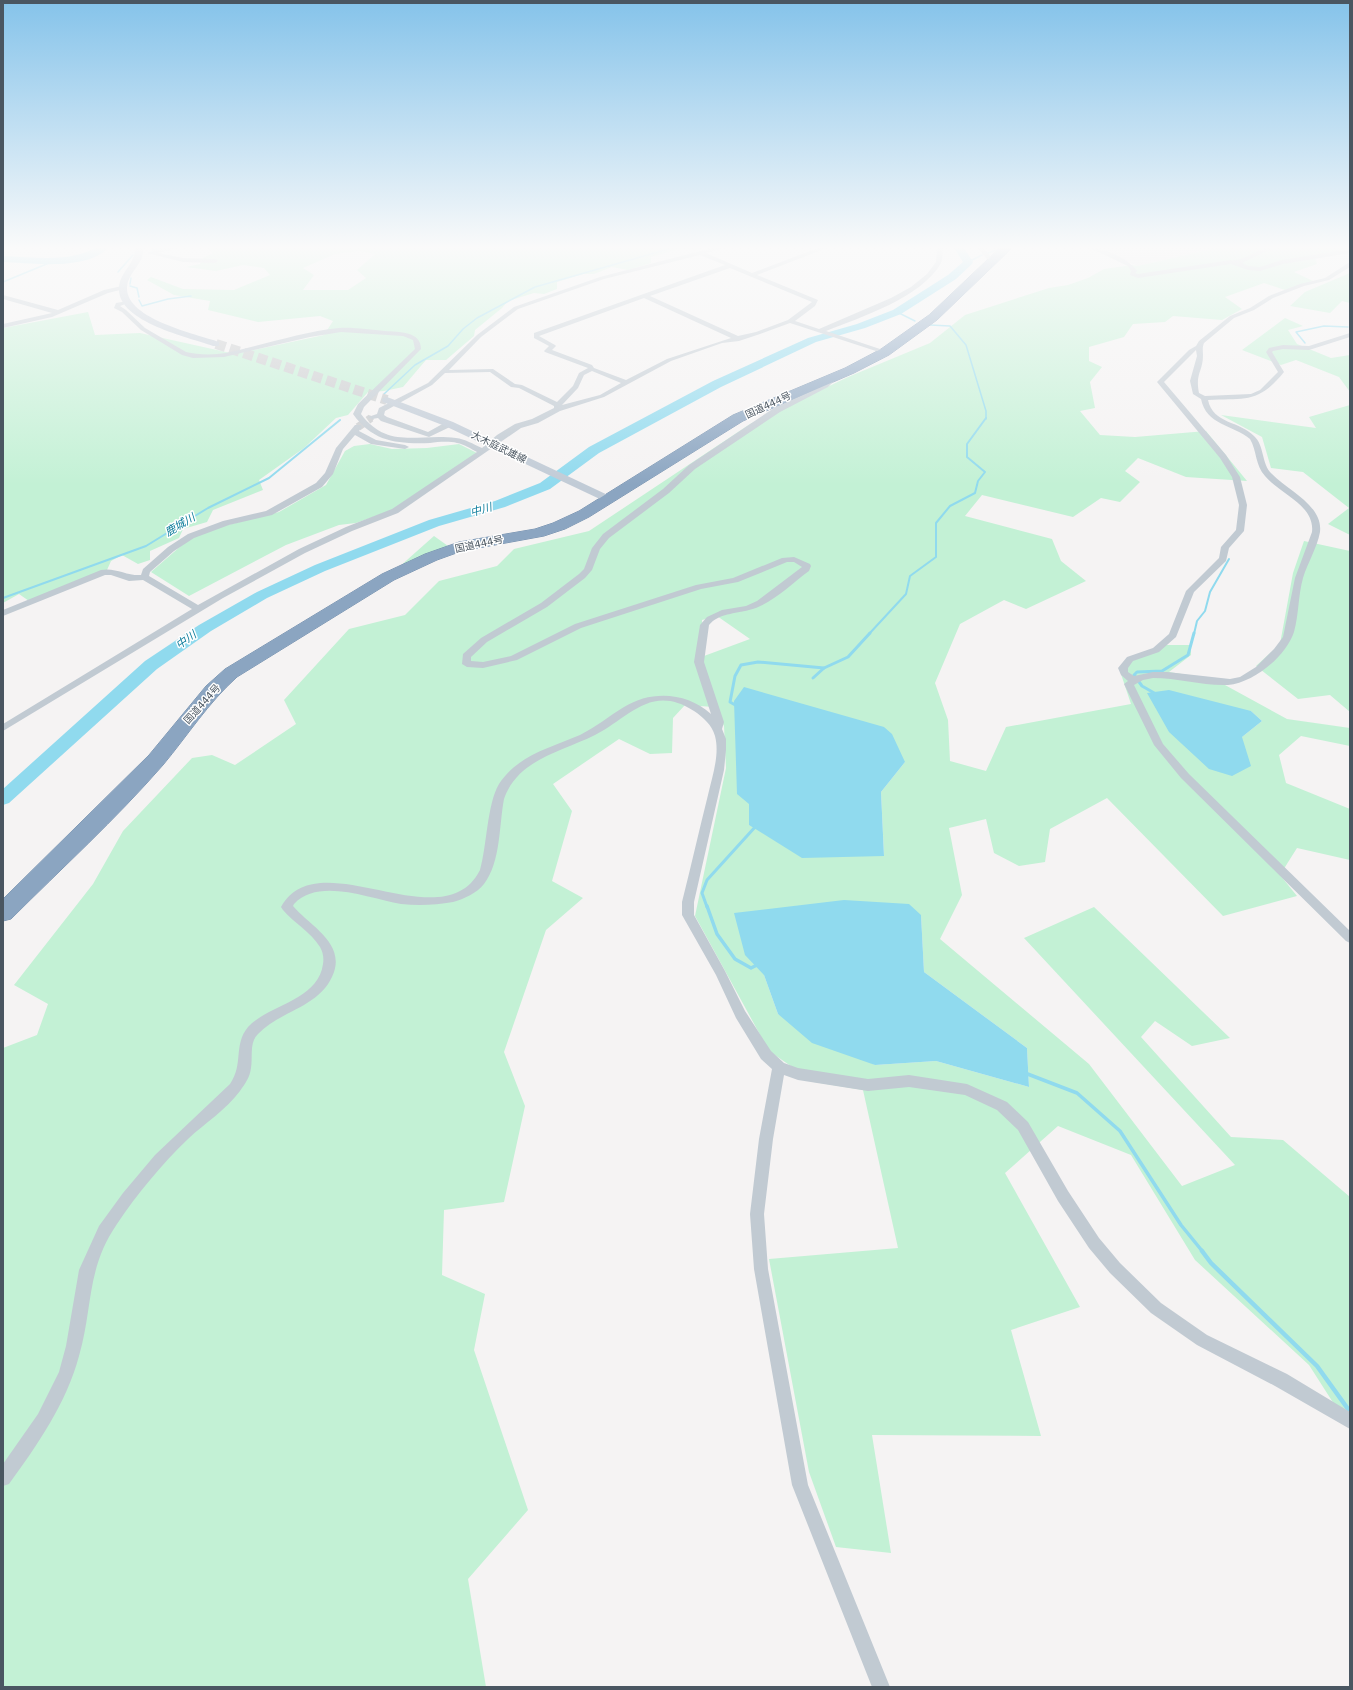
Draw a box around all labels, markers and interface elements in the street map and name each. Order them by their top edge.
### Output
street label: 国道444号 [743,390,793,420]
street label: 大木庭武雄線 [470,429,528,465]
water label: 中川 [469,500,494,519]
water label: 鹿城川 [163,510,198,539]
street label: 国道444号 [454,534,504,554]
water label: 中川 [173,628,200,652]
street label: 国道444号 [181,682,223,726]

